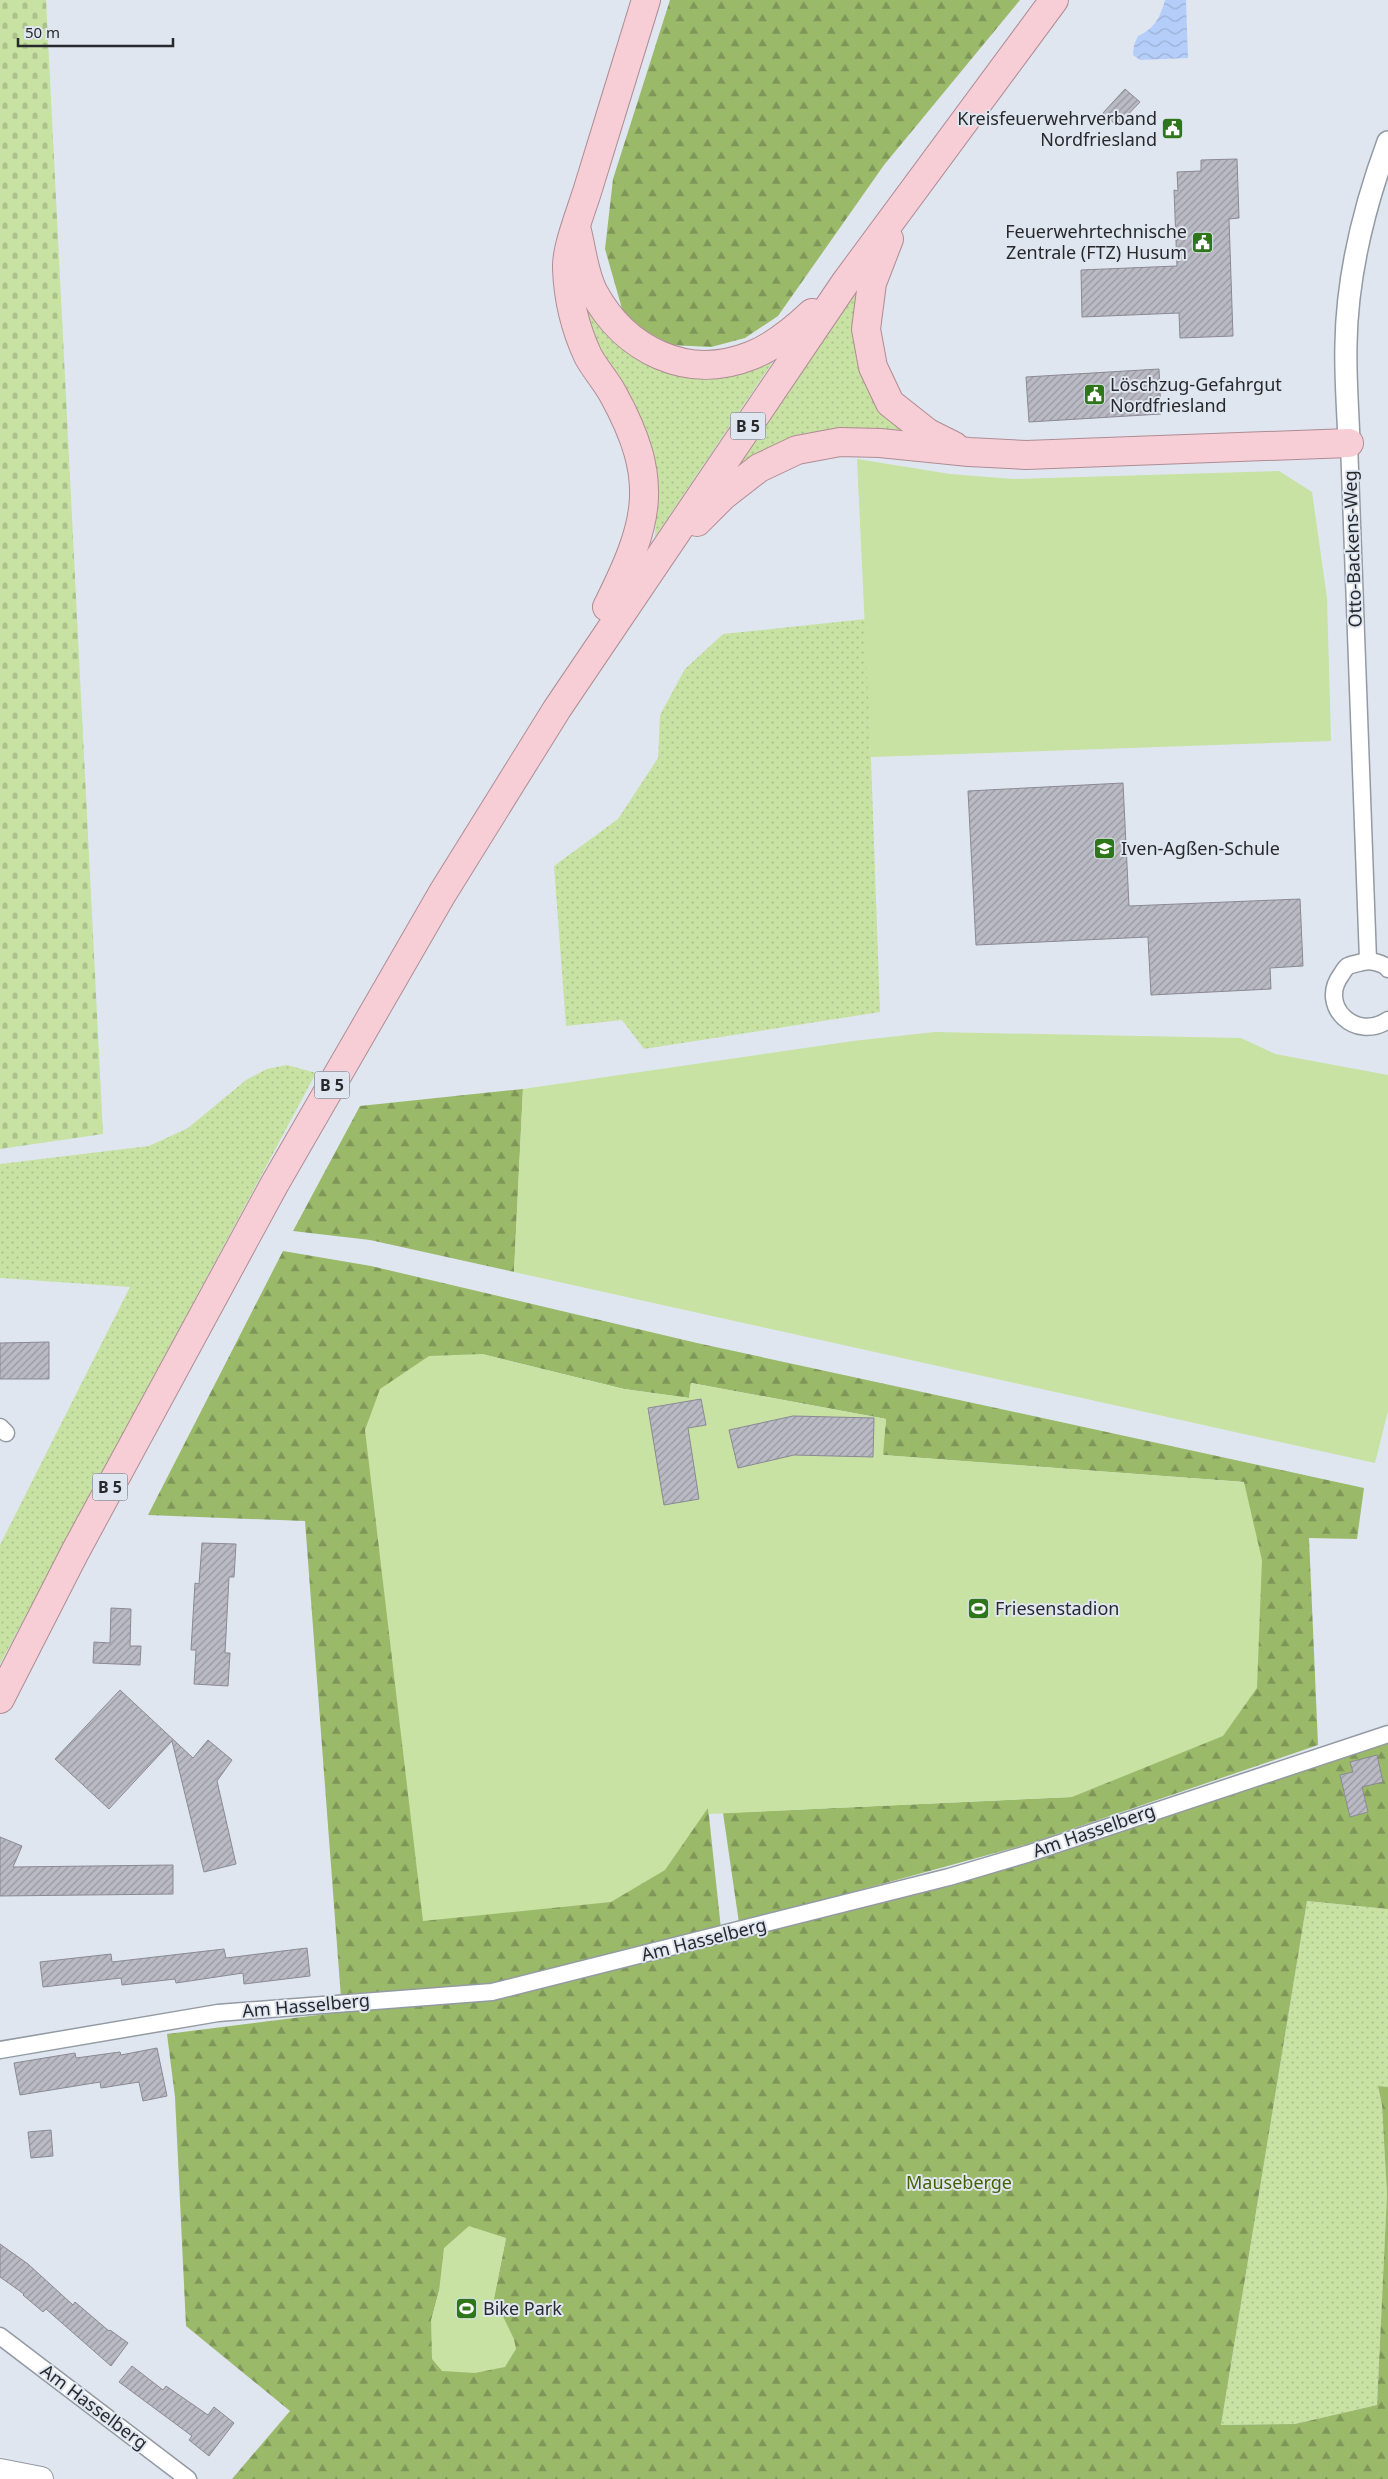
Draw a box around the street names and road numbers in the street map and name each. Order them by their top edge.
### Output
road number: B 5 [730,412,766,440]
street label: Otto-Backens-Weg [1337,470,1367,628]
road number: B 5 [314,1072,350,1098]
road number: B 5 [92,1474,128,1500]
street label: Am Hasselberg [1029,1798,1158,1862]
street label: Am Hasselberg [639,1912,769,1966]
street label: Am Hasselberg [241,1987,371,2023]
street label: Am Hasselberg [36,2358,153,2454]

